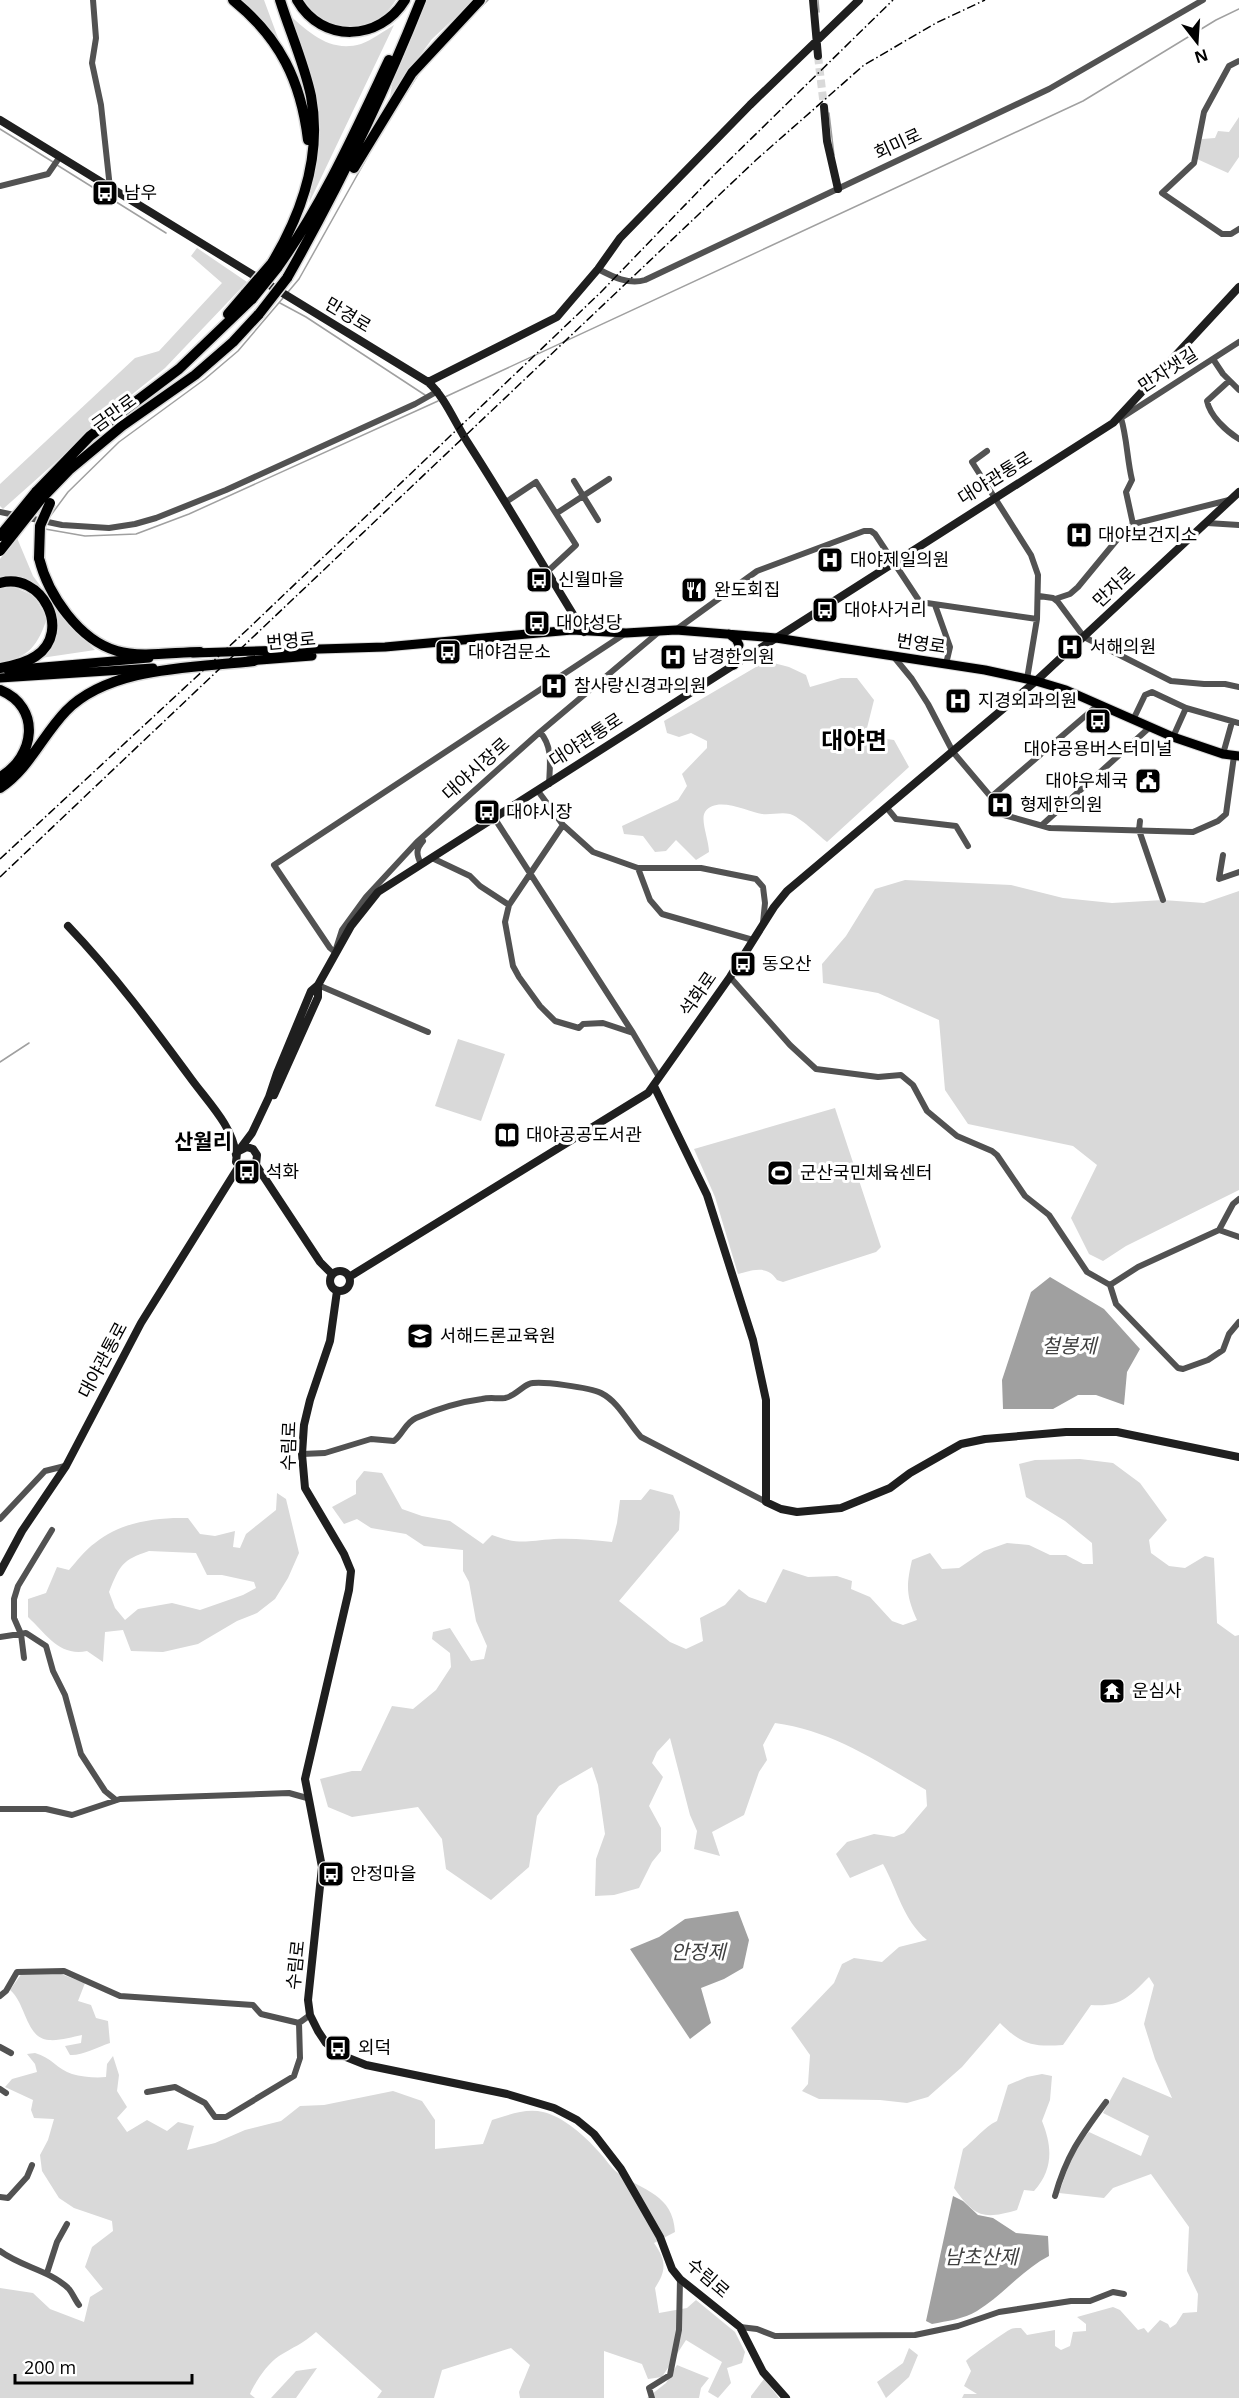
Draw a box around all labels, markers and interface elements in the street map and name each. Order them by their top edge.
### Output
north arrow [1167,12,1227,72]
text: N [1192,44,1211,69]
street label: 회미로 [870,122,925,164]
bus stop icon: 남우 [90,178,120,208]
place label: 남우 [124,180,157,204]
street label: 만경로 [321,291,376,337]
street label: 만자샛길 [1133,341,1202,397]
street label: 금만로 [86,388,141,437]
street label: 대야관통로 [953,445,1036,509]
hospital icon: 대야보건지소 [1064,520,1094,550]
place label: 대야보건지소 [1098,522,1197,546]
hospital icon: 대야제일의원 [815,545,845,575]
place label: 대야제일의원 [850,547,949,571]
street label: 만자로 [1087,561,1140,612]
bus stop icon: 신월마을 [524,565,554,595]
place label: 신월마을 [558,567,624,591]
restaurant icon: 완도회집 [679,575,709,605]
place label: 완도회집 [714,577,780,601]
bus stop icon: 대야사거리 [810,595,840,625]
place label: 대야사거리 [844,597,927,621]
bus stop icon: 대야성당 [522,608,552,638]
place label: 대야성당 [556,610,622,634]
street label: 번영로 [265,626,317,654]
street label: 번영로 [895,628,947,658]
hospital icon: 서해의원 [1055,632,1085,662]
place label: 서해의원 [1090,634,1156,658]
bus stop icon: 대야검문소 [433,637,463,667]
place label: 대야검문소 [468,639,551,663]
hospital icon: 남경한의원 [658,642,688,672]
place label: 남경한의원 [692,644,775,668]
hospital icon: 참사랑신경과의원 [539,671,569,701]
place label: 참사랑신경과의원 [574,673,706,697]
hospital icon: 지경외과의원 [943,686,973,716]
place label: 지경외과의원 [978,688,1077,712]
bus stop icon: 대야공용버스터미널 [1083,706,1113,736]
street label: 대야관통로 [544,707,627,772]
district label: 대야면 [821,723,887,756]
street label: 대야시장로 [437,732,514,805]
place label: 대야공용버스터미널 [1023,736,1173,760]
public building icon: 대야우체국 [1133,766,1163,796]
place label: 대야우체국 [1045,768,1128,792]
hospital icon: 형제한의원 [985,790,1015,820]
place label: 형제한의원 [1020,792,1103,816]
bus stop icon: 대야시장 [472,797,502,827]
place label: 대야시장 [506,799,572,823]
bus stop icon: 동오산 [728,949,758,979]
place label: 동오산 [762,951,812,975]
street label: 석화로 [673,966,721,1021]
library icon: 대야공공도서관 [492,1120,522,1150]
place label: 대야공공도서관 [526,1122,642,1146]
district label: 산월리 [174,1127,232,1155]
bus stop icon: 석화 [232,1157,262,1187]
sports icon: 군산국민체육센터 [765,1158,795,1188]
place label: 석화 [266,1159,299,1183]
place label: 군산국민체육센터 [800,1160,932,1184]
street label: 대야관통로 [72,1317,132,1402]
school or university icon: 서해드론교육원 [405,1321,435,1351]
place label: 서해드론교육원 [440,1323,556,1347]
water label: 철봉제 [1041,1332,1099,1359]
street label: 수림로 [275,1421,301,1471]
temple icon: 운심사 [1097,1676,1127,1706]
place label: 운심사 [1132,1678,1182,1702]
bus stop icon: 안정마을 [316,1859,346,1889]
place label: 안정마을 [350,1861,416,1885]
water label: 안정제 [670,1938,728,1965]
street label: 수림로 [280,1939,310,1991]
bus stop icon: 외덕 [323,2033,353,2063]
place label: 외덕 [358,2035,391,2059]
water label: 남초산제 [944,2243,1020,2270]
street label: 수림로 [682,2252,735,2303]
scale bar [15,2347,192,2385]
text: 200 m [24,2355,76,2379]

